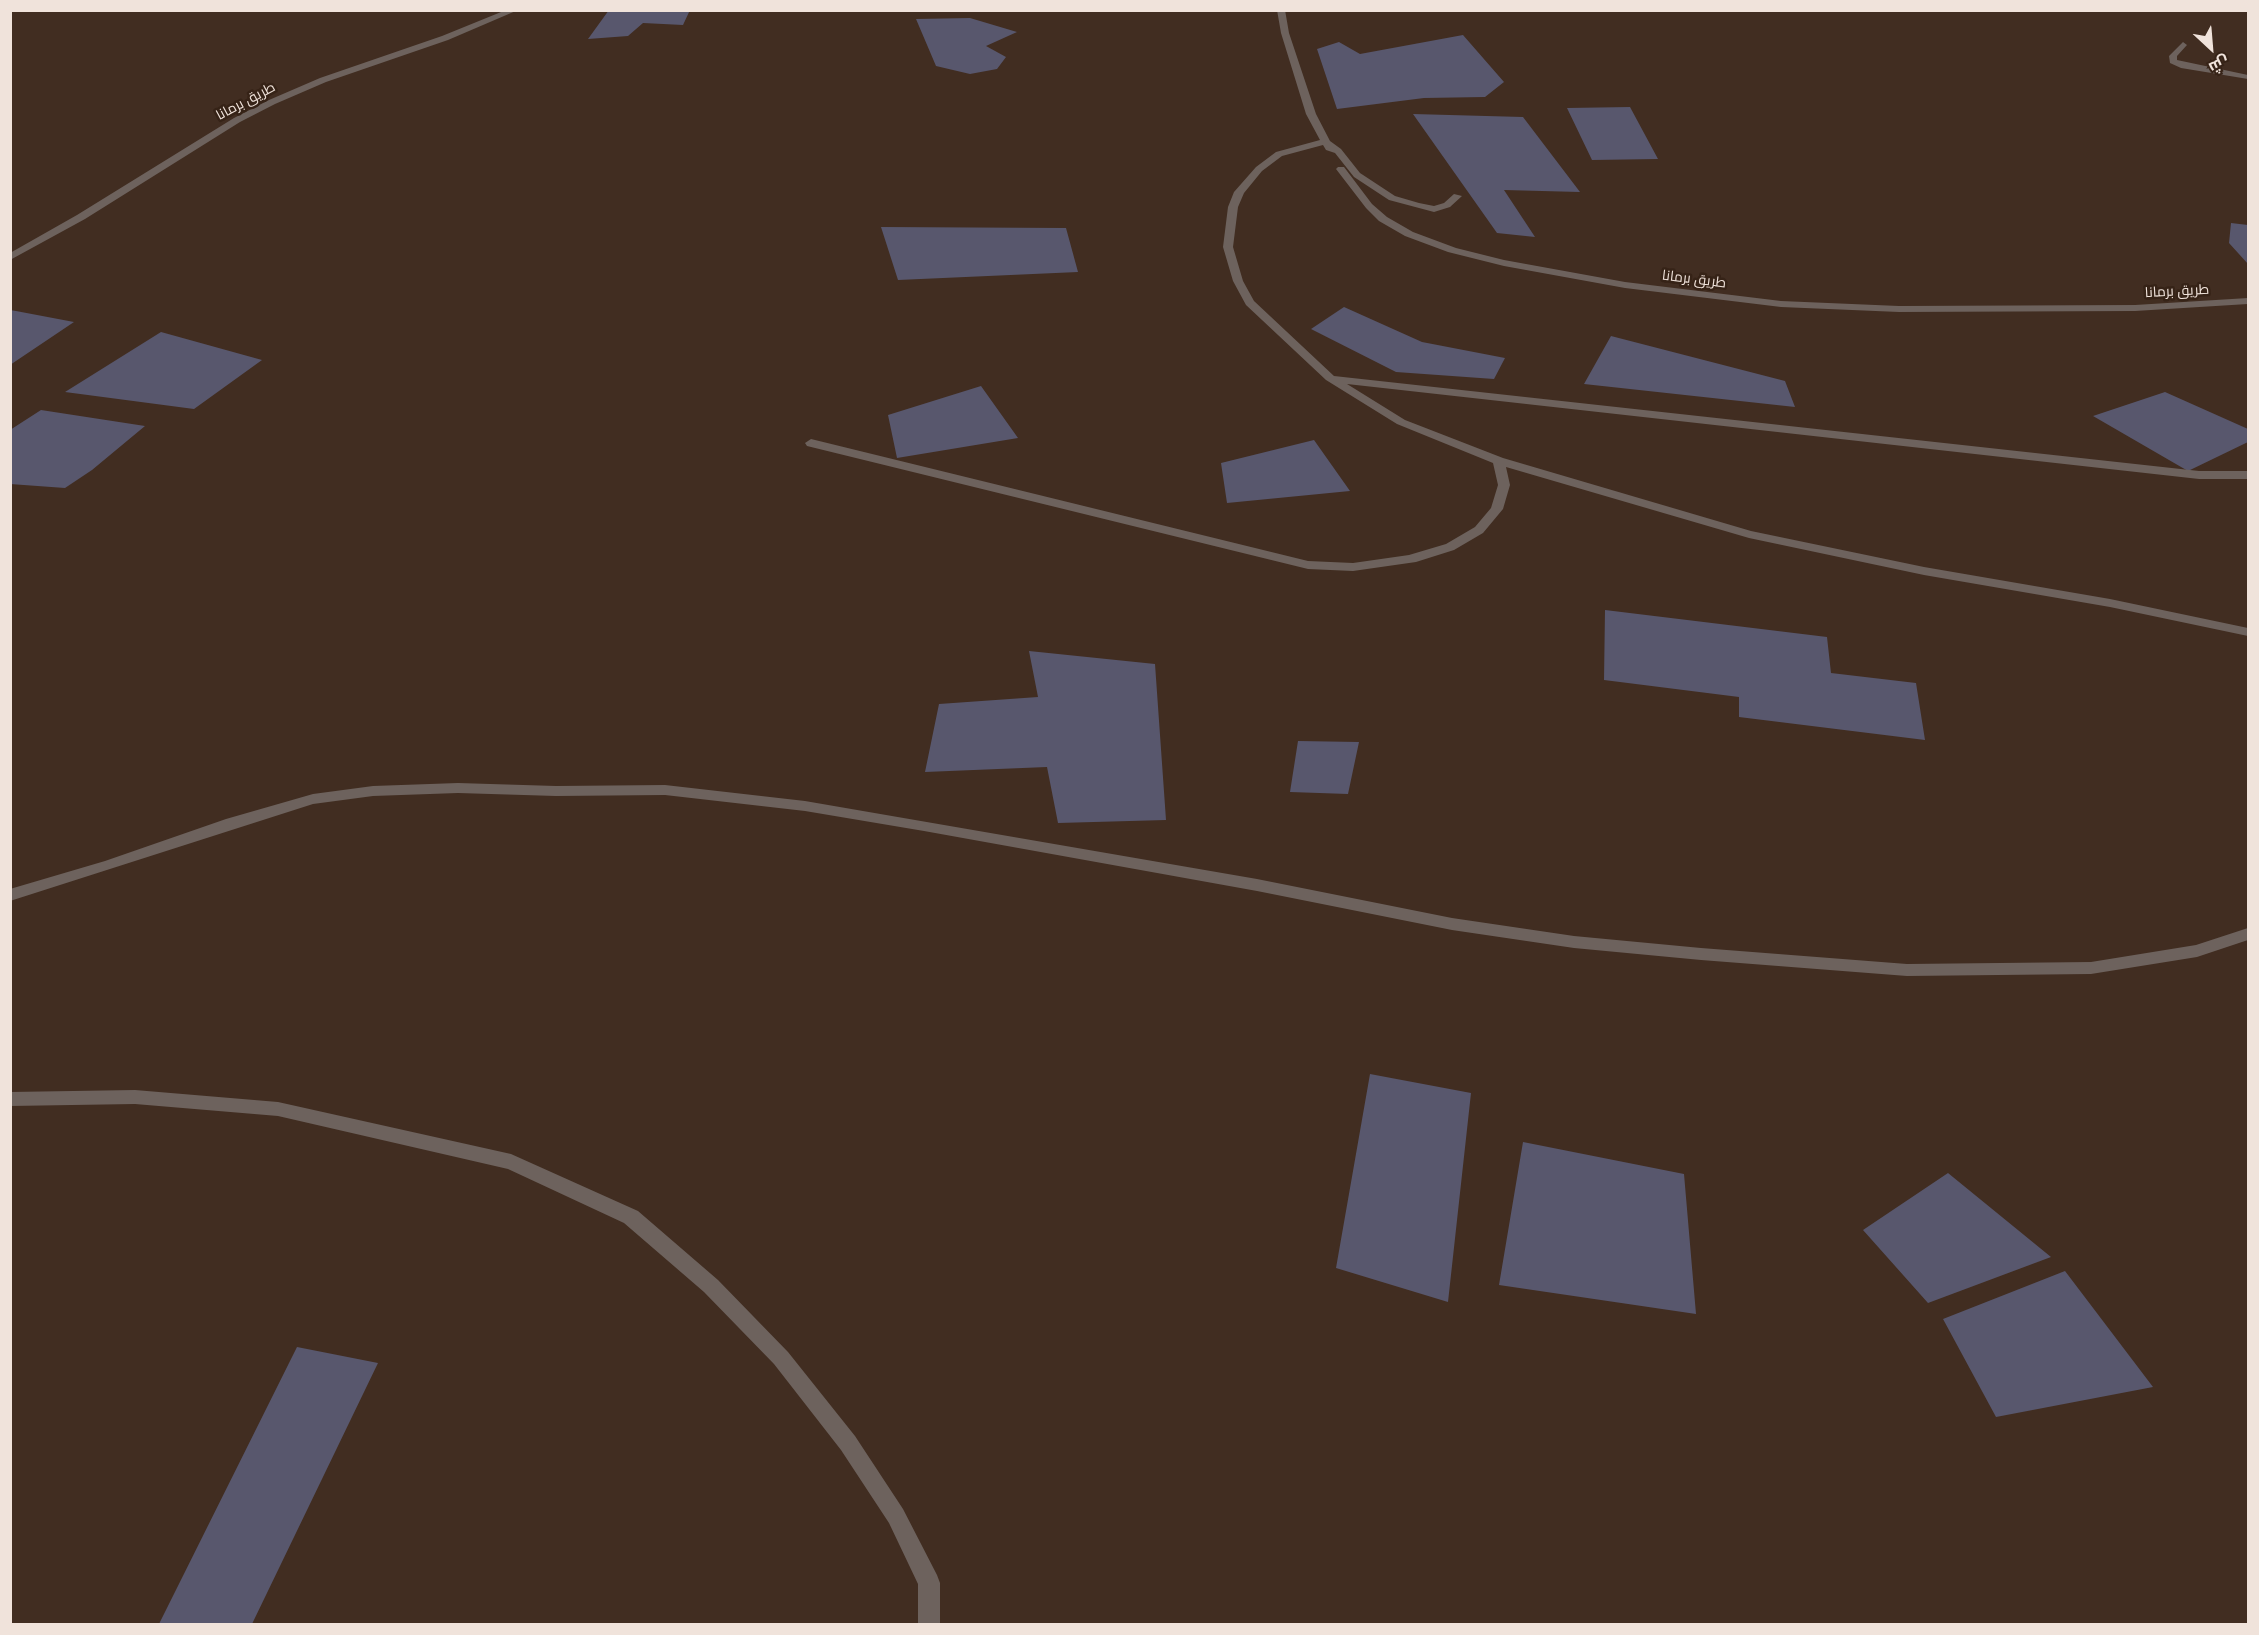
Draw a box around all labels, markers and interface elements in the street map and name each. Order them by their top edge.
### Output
north arrow [2181,18,2241,78]
text: ش [2206,52,2233,78]
street label: طريق برمانا [214,79,278,125]
street label: طريق برمانا [1661,268,1727,292]
street label: طريق برمانا [2144,282,2210,302]

